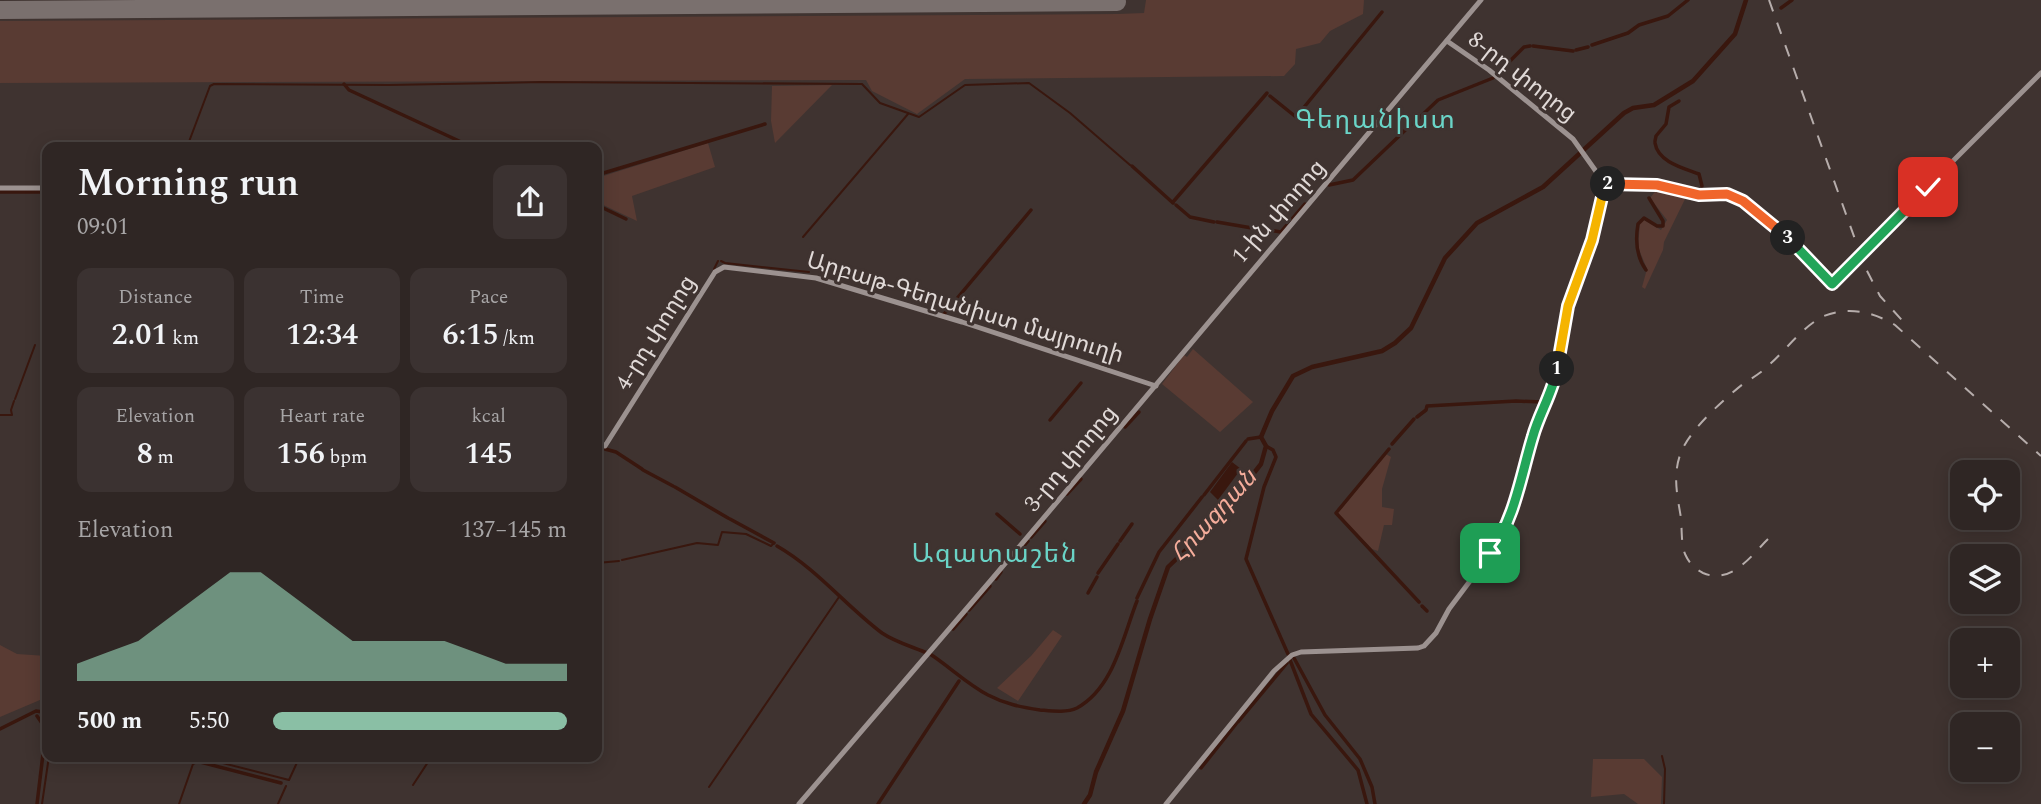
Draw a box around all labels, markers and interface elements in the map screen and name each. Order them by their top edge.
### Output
street label: 8-րդ փողոց [1460,23,1584,131]
district label: Գեղանիստ [1295,100,1457,140]
street label: 1-ին փողոց [1223,152,1335,272]
text: Morning run [77,155,299,213]
pin [1898,157,1958,217]
button: share [493,165,567,239]
pin: 2 [1590,166,1626,202]
icon: check [1909,168,1947,206]
text: 2 [1602,169,1613,198]
text: 09:01 [77,210,129,245]
pin: 3 [1770,220,1806,256]
text: 3 [1782,223,1793,252]
street label: Արբաթ-Գեղանիստ մայրուղի [802,243,1128,373]
street label: 4-րդ փողոց [607,269,705,397]
text: Distance [118,283,192,312]
text: Time [300,283,344,312]
text: Pace [469,283,508,312]
text: 2.01 [111,312,168,358]
text: 12:34 [286,312,358,358]
text: 6:15 [442,312,498,358]
text: km [168,324,199,353]
text: /km [498,324,535,353]
pin: 1 [1540,352,1574,386]
text: 1 [1551,354,1562,383]
street label: 3-րդ փողոց [1016,398,1126,520]
text: Elevation [116,402,195,431]
text: Heart rate [279,402,365,431]
text: kcal [472,402,506,431]
text: 8 [137,431,153,477]
text: 156 [277,431,325,477]
text: 145 [465,431,513,477]
text: m [153,443,174,472]
text: bpm [325,443,367,472]
water label: Հրազդան [1162,460,1267,571]
map controls [1950,460,2020,782]
button: locate [1950,460,2020,530]
text: Elevation [77,513,173,548]
text: 137–145 m [461,513,567,548]
pin [1460,523,1520,583]
district label: Ազատաշեն [911,534,1079,574]
icon: arrive [1471,534,1509,572]
button: layers [1950,544,2020,614]
button: + [1950,628,2020,698]
text: 500 m [77,704,142,739]
text: 5:50 [189,704,229,739]
button: − [1950,712,2020,782]

